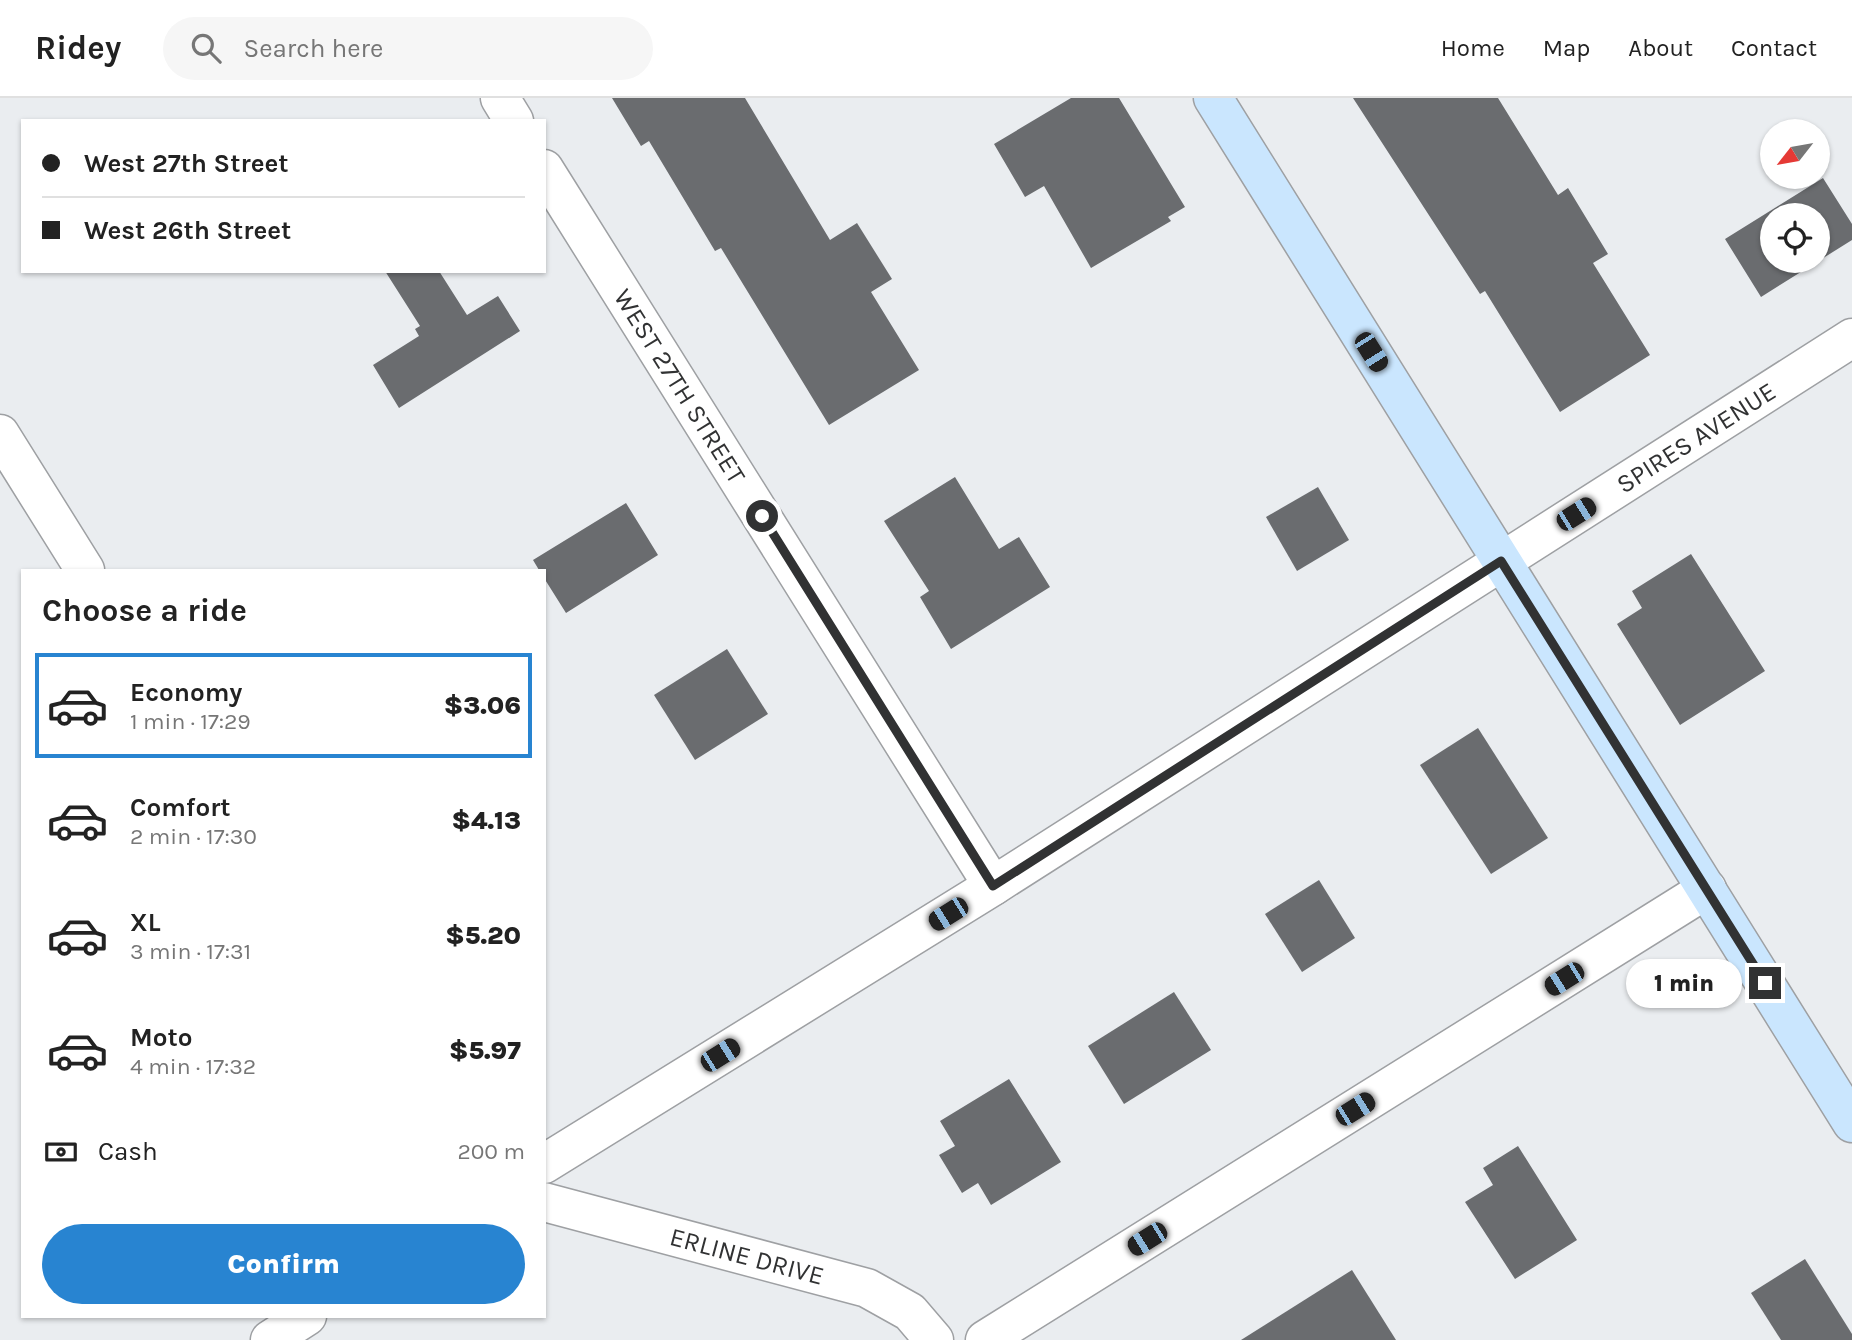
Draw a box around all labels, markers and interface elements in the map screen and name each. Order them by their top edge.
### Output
search box [163,17,653,80]
text: Ridey [35,29,121,67]
icon: search [187,29,225,67]
text: Search here [243,33,383,64]
text: Home [1441,34,1505,62]
text: Map [1543,34,1590,62]
text: About [1628,34,1693,62]
text: Contact [1731,34,1817,62]
north arrow [1760,119,1830,189]
map controls [1760,119,1830,273]
text: West 27th Street [84,148,288,179]
button: locate [1760,203,1830,273]
text: West 26th Street [84,215,291,246]
street label: WEST 27TH STREET [607,283,752,489]
car [1351,329,1392,375]
street label: SPIRES AVENUE [1611,375,1781,500]
car [1553,494,1600,534]
route start [746,500,778,532]
text: Choose a ride [42,592,247,629]
icon: car [46,674,109,737]
text: Economy [130,677,242,708]
text: $3.06 [444,690,521,721]
text: 1 min · 17:29 [130,708,251,735]
icon: car [46,789,109,852]
text: Comfort [130,792,231,823]
text: $4.13 [451,805,521,836]
text: 2 min · 17:30 [130,823,257,850]
car [925,894,972,934]
icon: car [46,904,109,967]
text: XL [130,907,161,938]
text: $5.20 [445,920,521,951]
text: 3 min · 17:31 [130,938,251,965]
callout: 1 min [1625,958,1740,1008]
car [1541,959,1588,999]
route end [1749,967,1781,999]
text: 1 min [1654,970,1714,997]
icon: car [46,1019,109,1082]
text: Moto [130,1022,192,1053]
text: $5.97 [449,1035,521,1066]
car [697,1035,744,1075]
text: 4 min · 17:32 [130,1053,256,1080]
car [1332,1089,1379,1129]
icon: cash [42,1133,80,1171]
text: Cash [98,1136,158,1167]
text: 200 m [457,1138,525,1165]
car [1124,1219,1171,1259]
street label: ERLINE DRIVE [666,1221,827,1291]
button: Confirm [42,1224,525,1304]

